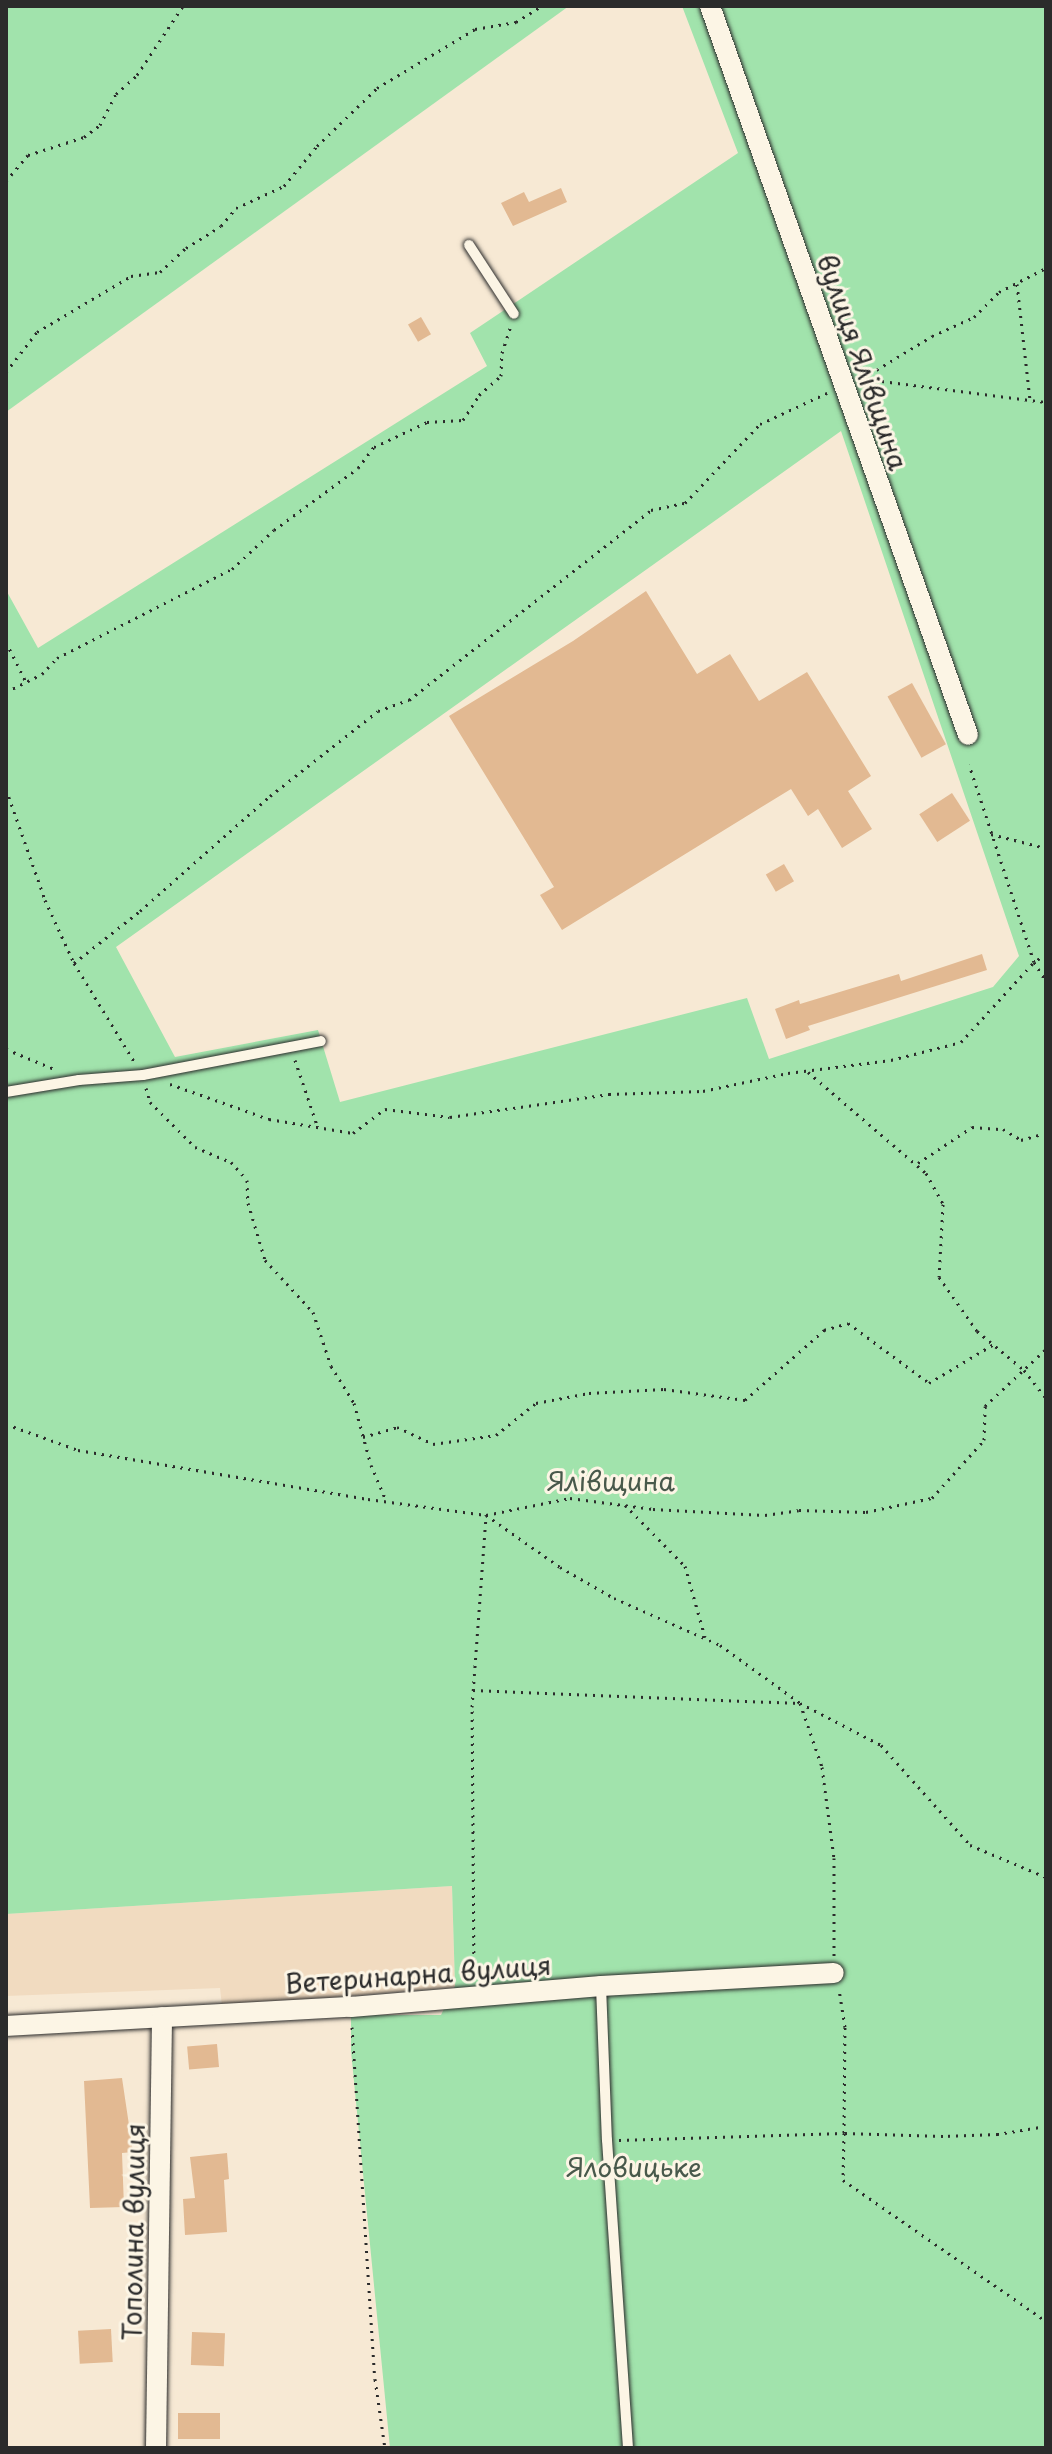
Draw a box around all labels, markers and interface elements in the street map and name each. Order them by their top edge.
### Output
street label: вулиця Ялівщина [811,249,915,475]
park label: Ялівщина [547,1465,675,1497]
street label: Ветеринарна вулиця [283,1949,553,1999]
street label: Тополина вулиця [115,2122,151,2342]
park label: Яловицьке [566,2151,702,2183]

